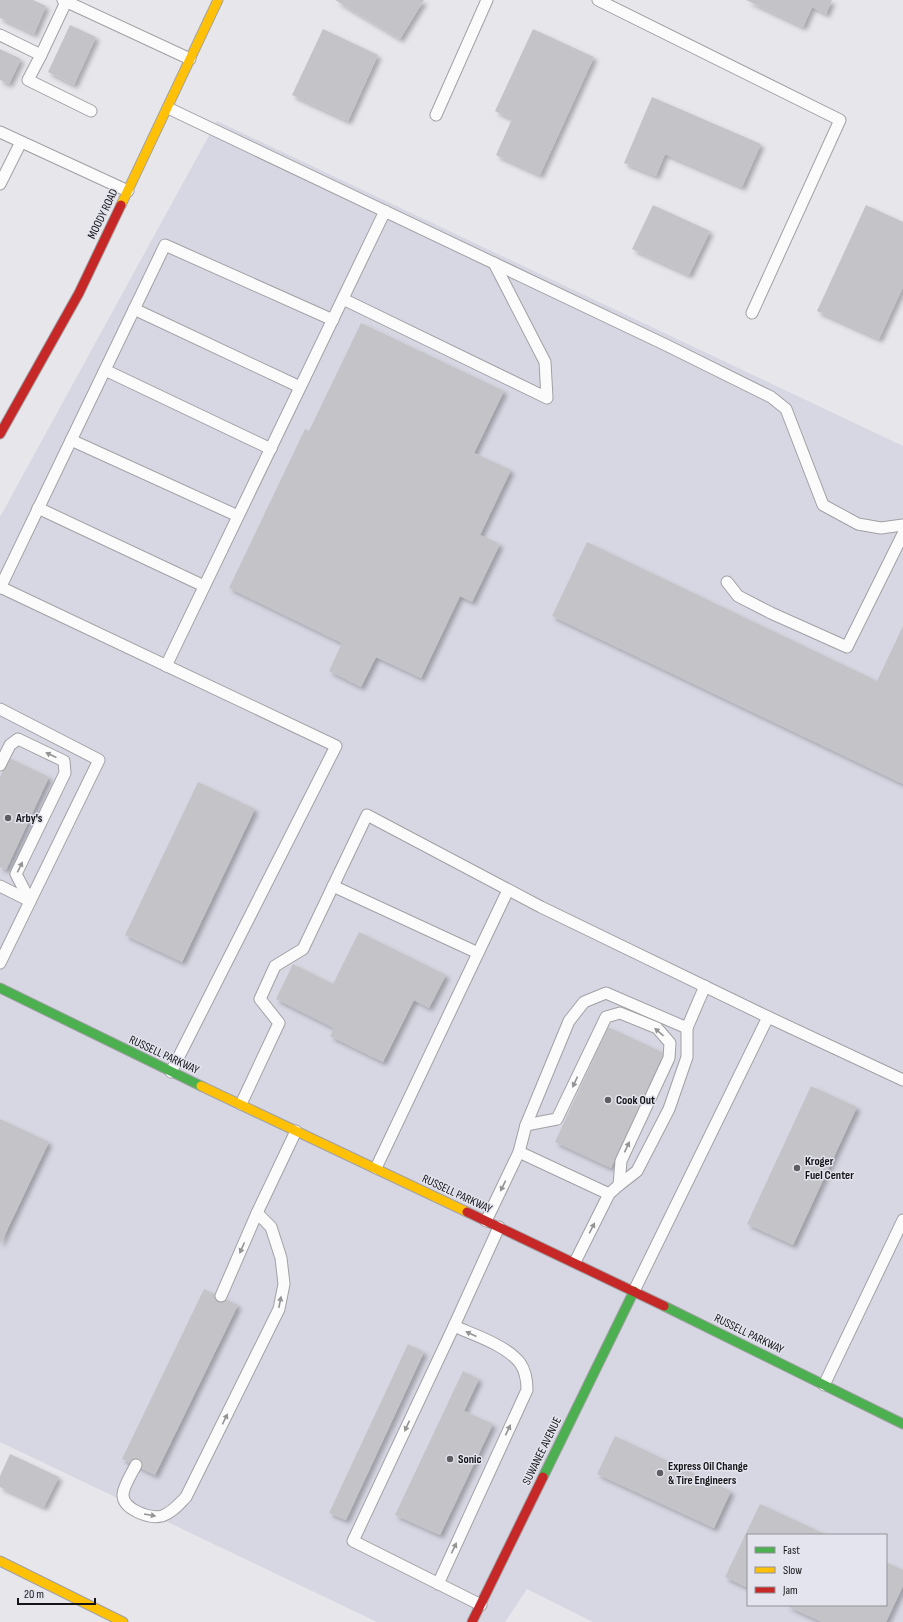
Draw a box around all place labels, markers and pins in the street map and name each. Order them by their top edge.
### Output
place label: Arby's [15,811,43,826]
marker: Arby's [3,813,13,823]
place label: Cook Out [616,1093,655,1108]
marker: Cook Out [603,1095,613,1105]
place label: Kroger Fuel Center [805,1154,854,1183]
marker: Kroger Fuel Center [792,1163,802,1173]
place label: Sonic [458,1452,481,1467]
marker: Sonic [445,1454,455,1464]
place label: Express Oil Change & Tire Engineers [668,1459,748,1488]
marker: Express Oil Change & Tire Engineers [655,1468,665,1478]

